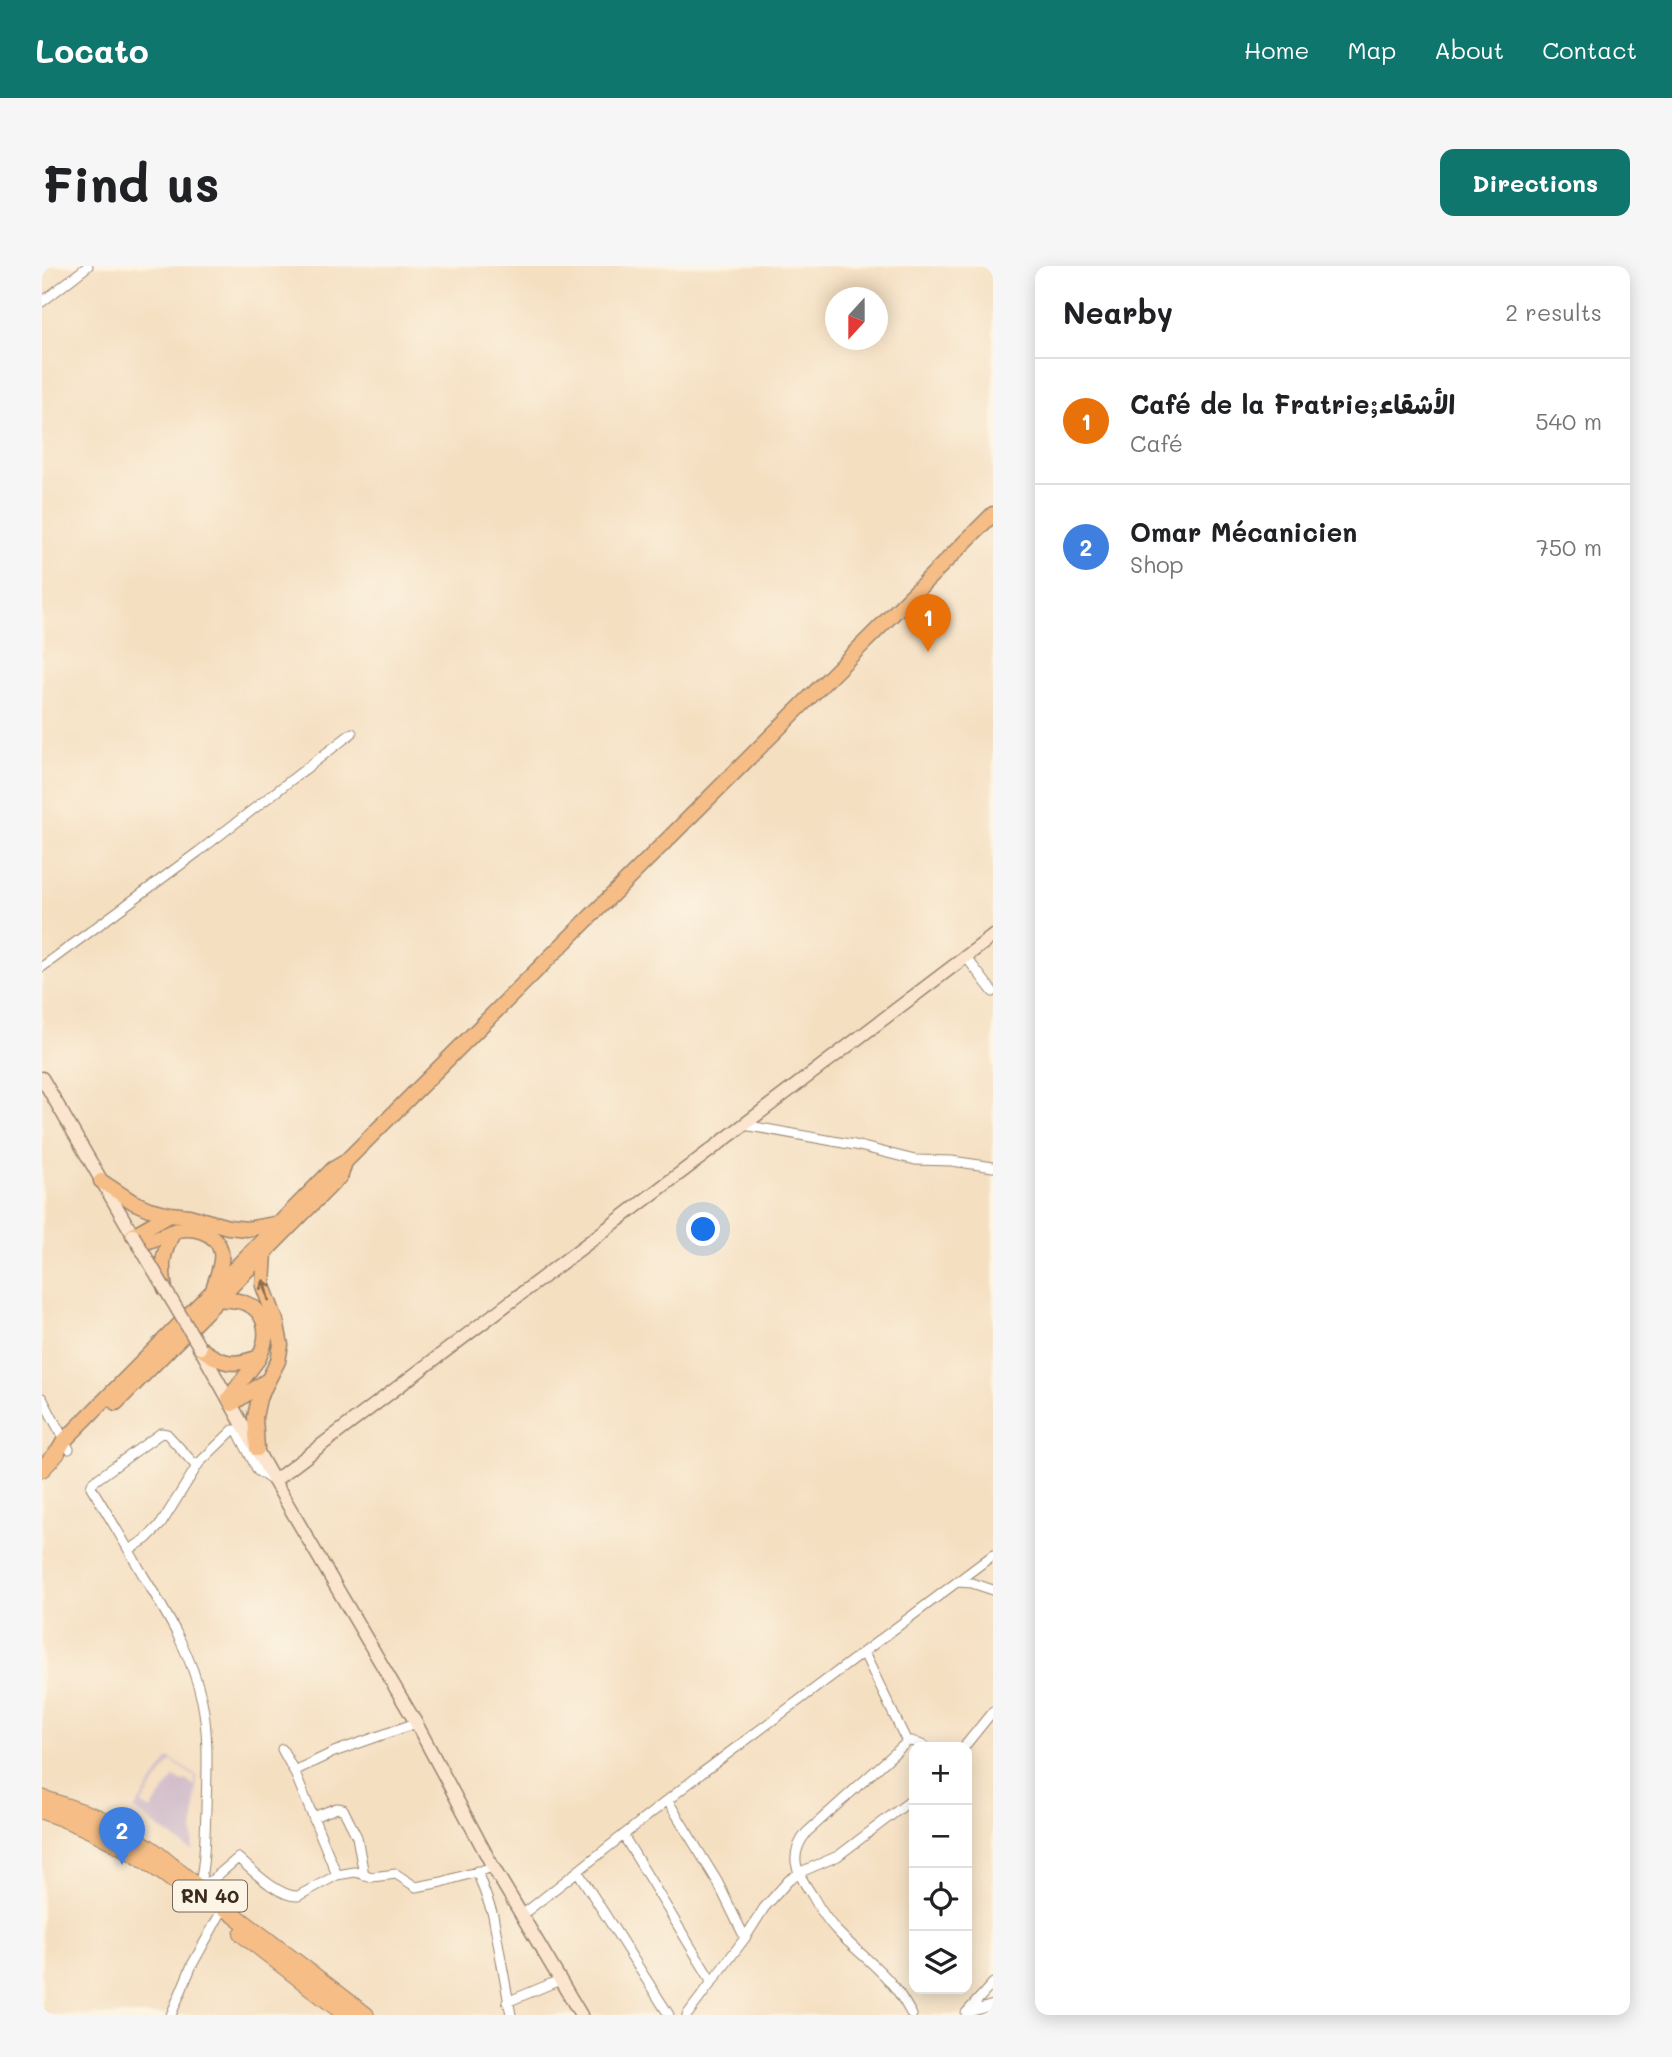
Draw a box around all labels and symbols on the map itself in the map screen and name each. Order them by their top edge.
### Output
north arrow [825,287,888,350]
pin: 1 [905,594,951,652]
your location [686,1212,720,1246]
one-way arrow [259,1280,272,1302]
pin: 2 [99,1807,145,1865]
road number: RN 40 [173,1880,247,1912]

